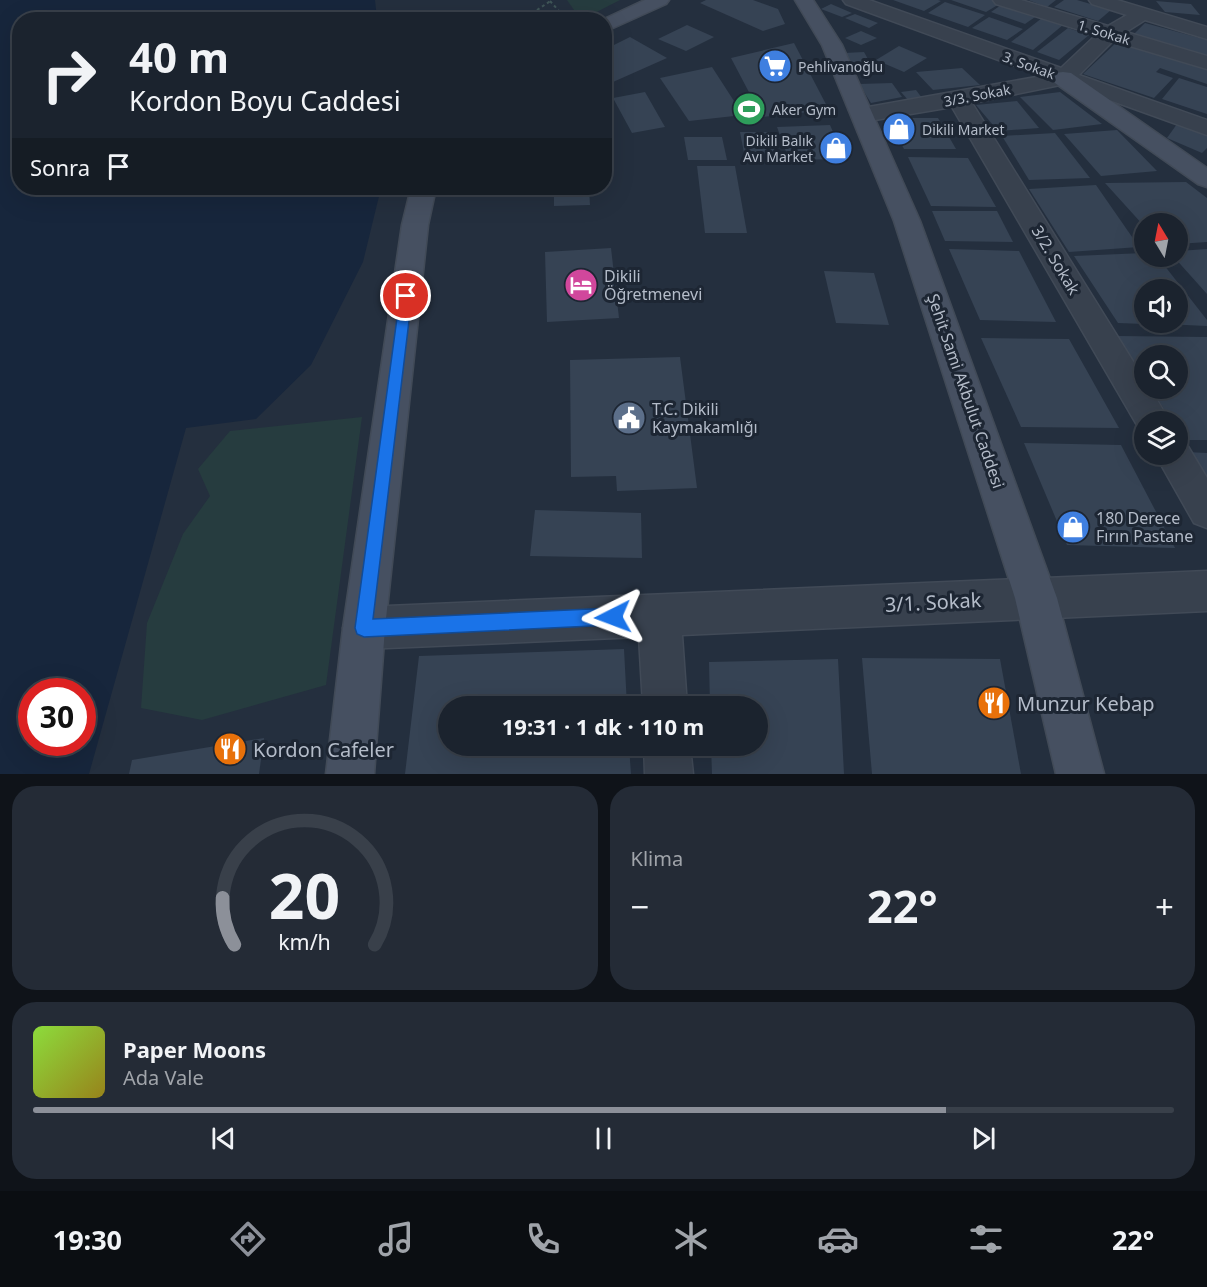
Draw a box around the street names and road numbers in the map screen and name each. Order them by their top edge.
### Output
street label: 1. Sokak [1075,15,1133,49]
street label: 3. Sokak [1000,47,1058,83]
street label: 3/3. Sokak [942,79,1012,111]
street label: 3/2. Sokak [1027,221,1086,299]
street label: Şehit Sami Akbulut Caddesi [922,291,1010,491]
street label: 3/1. Sokak [884,586,982,618]

